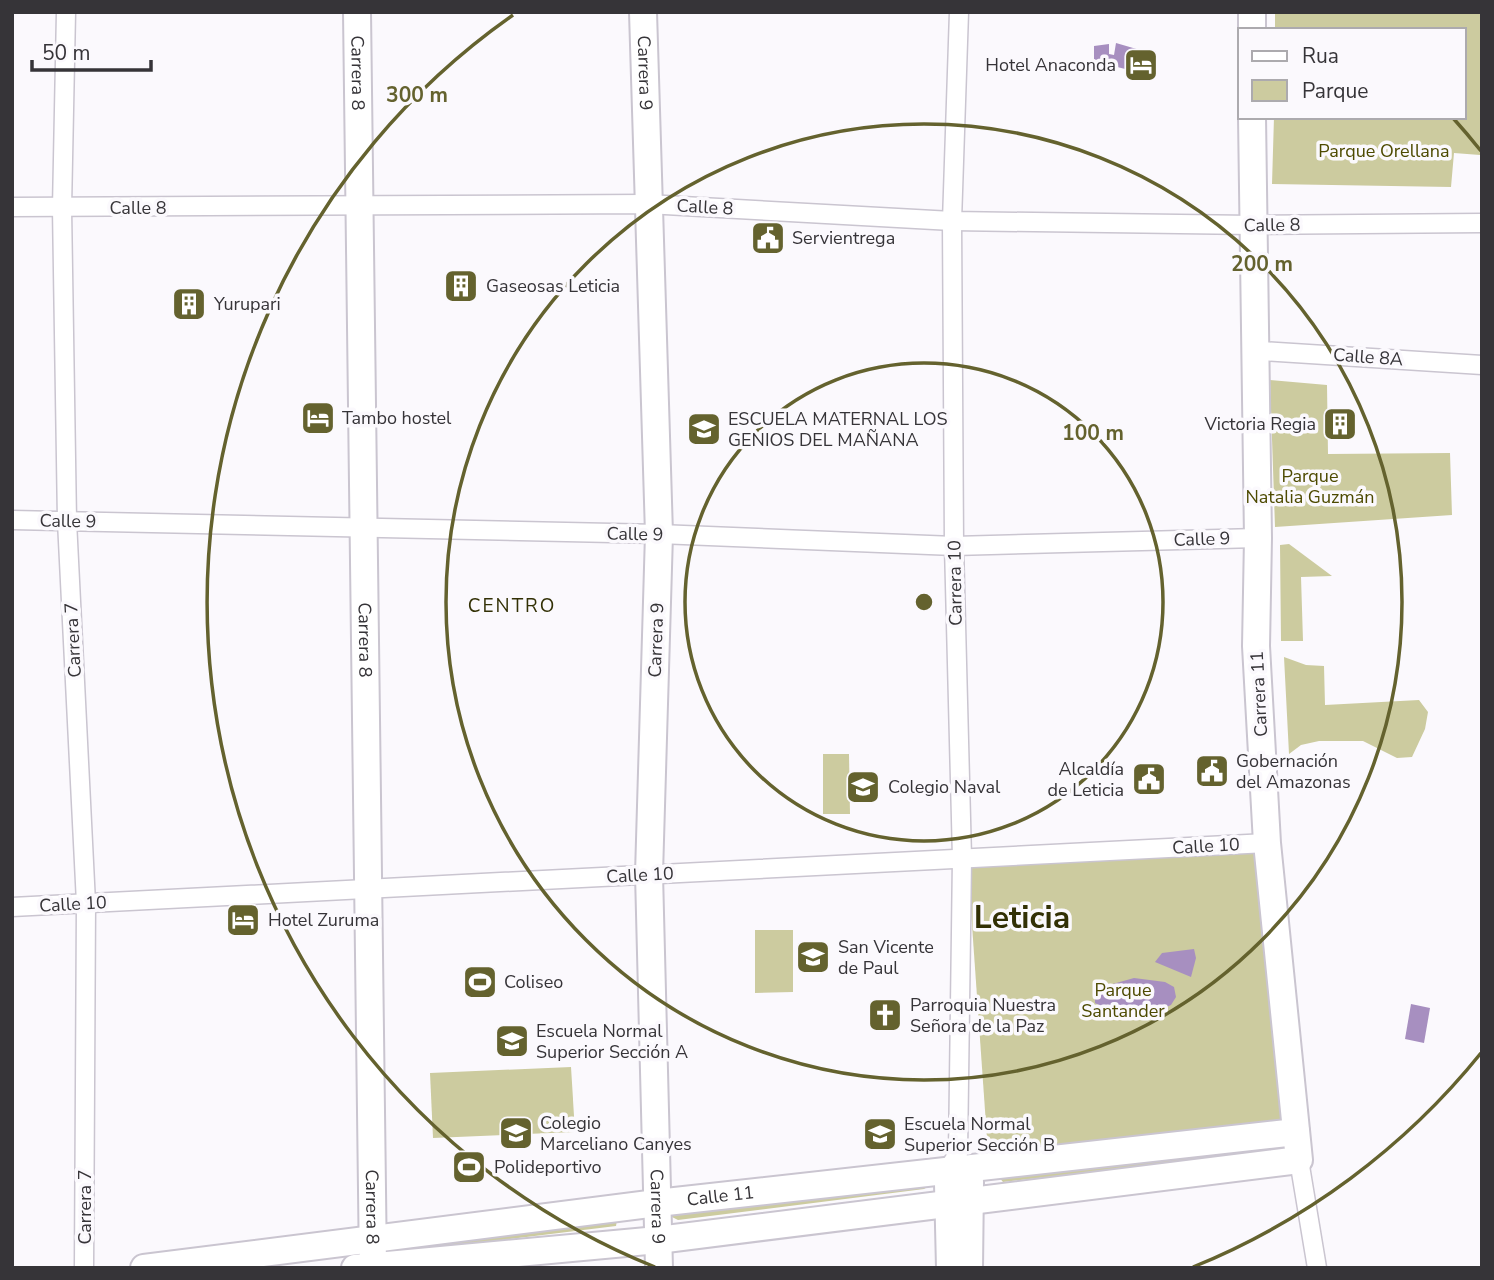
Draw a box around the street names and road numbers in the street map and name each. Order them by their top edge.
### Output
street label: Carrera 8 [345,35,370,111]
street label: Carrera 9 [632,35,658,111]
street label: Calle 8 [676,194,734,220]
street label: Calle 8 [110,196,166,220]
street label: Calle 8 [1243,213,1301,237]
street label: Calle 8A [1332,343,1404,371]
street label: Calle 9 [39,509,97,533]
street label: Calle 9 [606,522,664,546]
street label: Calle 9 [1173,526,1231,552]
street label: Carrera 10 [942,540,968,626]
street label: Carrera 7 [59,602,87,678]
street label: Carrera 8 [353,602,377,678]
street label: Carrera 9 [643,602,669,678]
street label: Carrera 11 [1245,651,1273,737]
street label: Calle 10 [1172,832,1240,860]
street label: Calle 10 [606,861,674,889]
street label: Calle 10 [39,890,107,918]
street label: Carrera 7 [73,1169,97,1245]
street label: Carrera 8 [360,1169,385,1245]
street label: Carrera 9 [644,1169,670,1244]
street label: Calle 11 [685,1180,756,1212]

